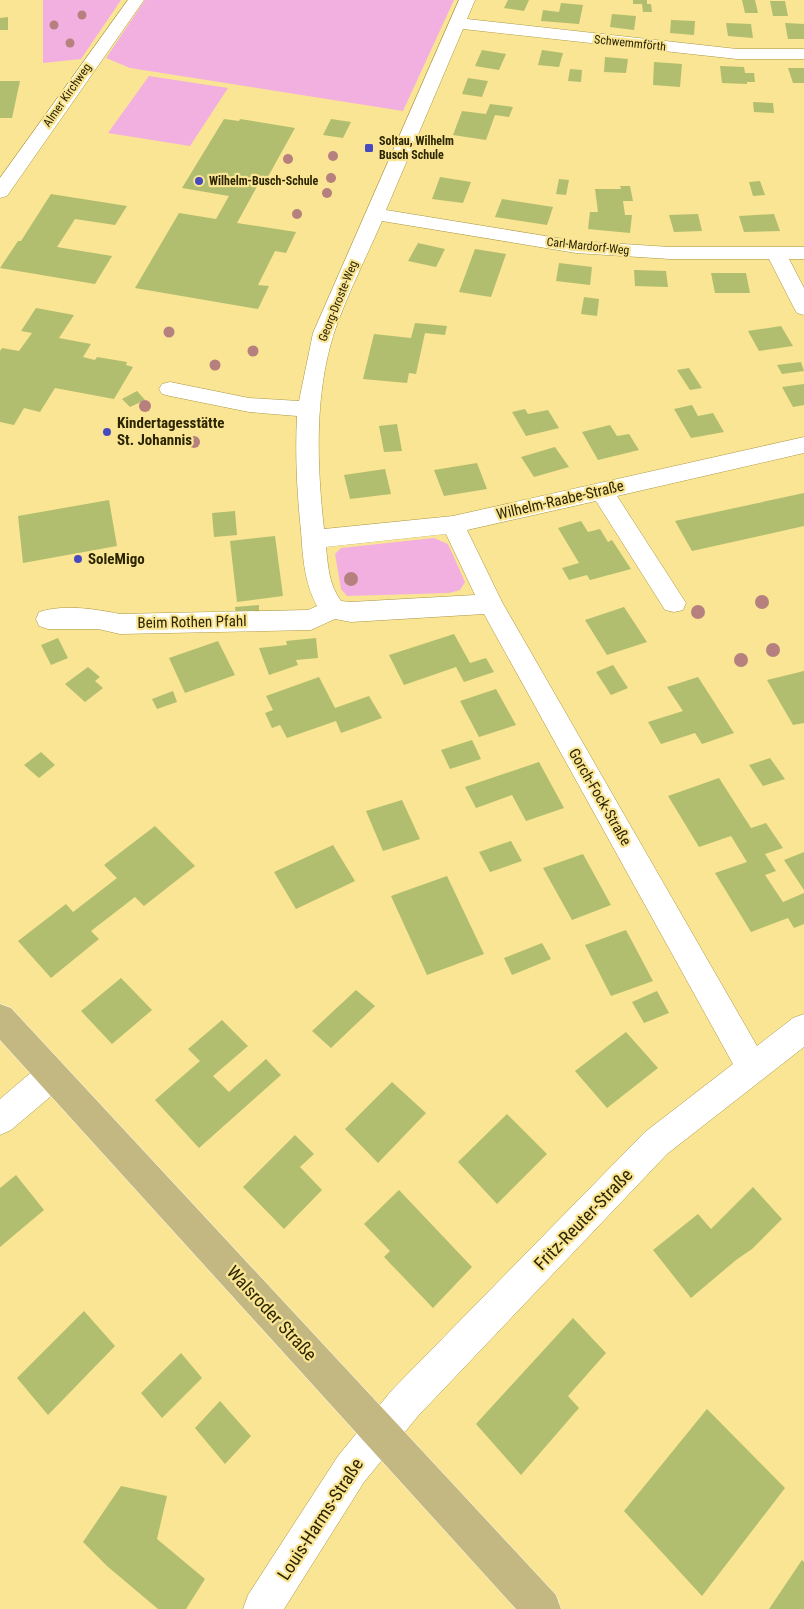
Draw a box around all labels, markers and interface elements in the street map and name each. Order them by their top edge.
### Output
street label: Schwemmförth [593,32,667,54]
street label: Almer Kirchweg [40,61,94,129]
place label: Soltau, Wilhelm Busch Schule [379,134,454,162]
marker: Soltau, Wilhelm Busch Schule [363,142,375,154]
place label: Wilhelm-Busch-Schule [209,174,319,188]
marker: Wilhelm-Busch-Schule [193,175,205,187]
street label: Carl-Mardorf-Weg [546,235,630,257]
street label: Georg-Droste-Weg [315,259,361,343]
place label: Kindertagesstätte St. Johannis [117,414,224,449]
marker: Kindertagesstätte St. Johannis [101,426,113,438]
street label: Wilhelm-Raabe-Straße [495,477,625,523]
place label: SoleMigo [88,550,145,568]
marker: SoleMigo [72,553,84,565]
street label: Beim Rothen Pfahl [137,612,247,632]
street label: Gorch-Fock-Straße [565,745,635,849]
street label: Fritz-Reuter-Straße [529,1164,637,1274]
street label: Walsroder Straße [223,1261,321,1365]
street label: Louis-Harms-Straße [273,1454,367,1584]

